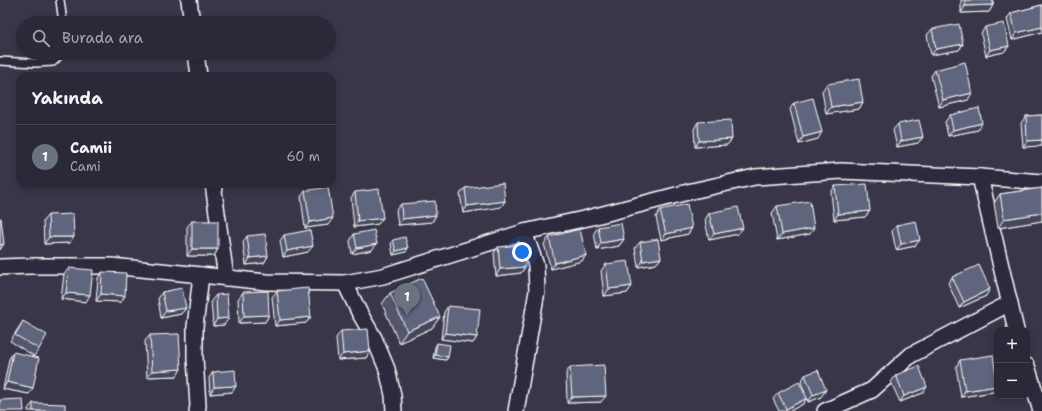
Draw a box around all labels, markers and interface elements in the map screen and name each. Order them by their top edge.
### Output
search box [16,16,336,60]
icon: search [30,27,52,49]
text: Burada ara [62,28,143,48]
text: Yakında [32,87,103,109]
text: Camii [70,138,112,158]
text: 1 [42,148,48,165]
text: 60 m [287,148,320,165]
text: Cami [70,158,101,175]
your location [512,242,532,262]
pin: 1 [394,283,420,316]
map controls [994,327,1030,399]
button: + [994,327,1030,363]
button: − [994,363,1030,399]

